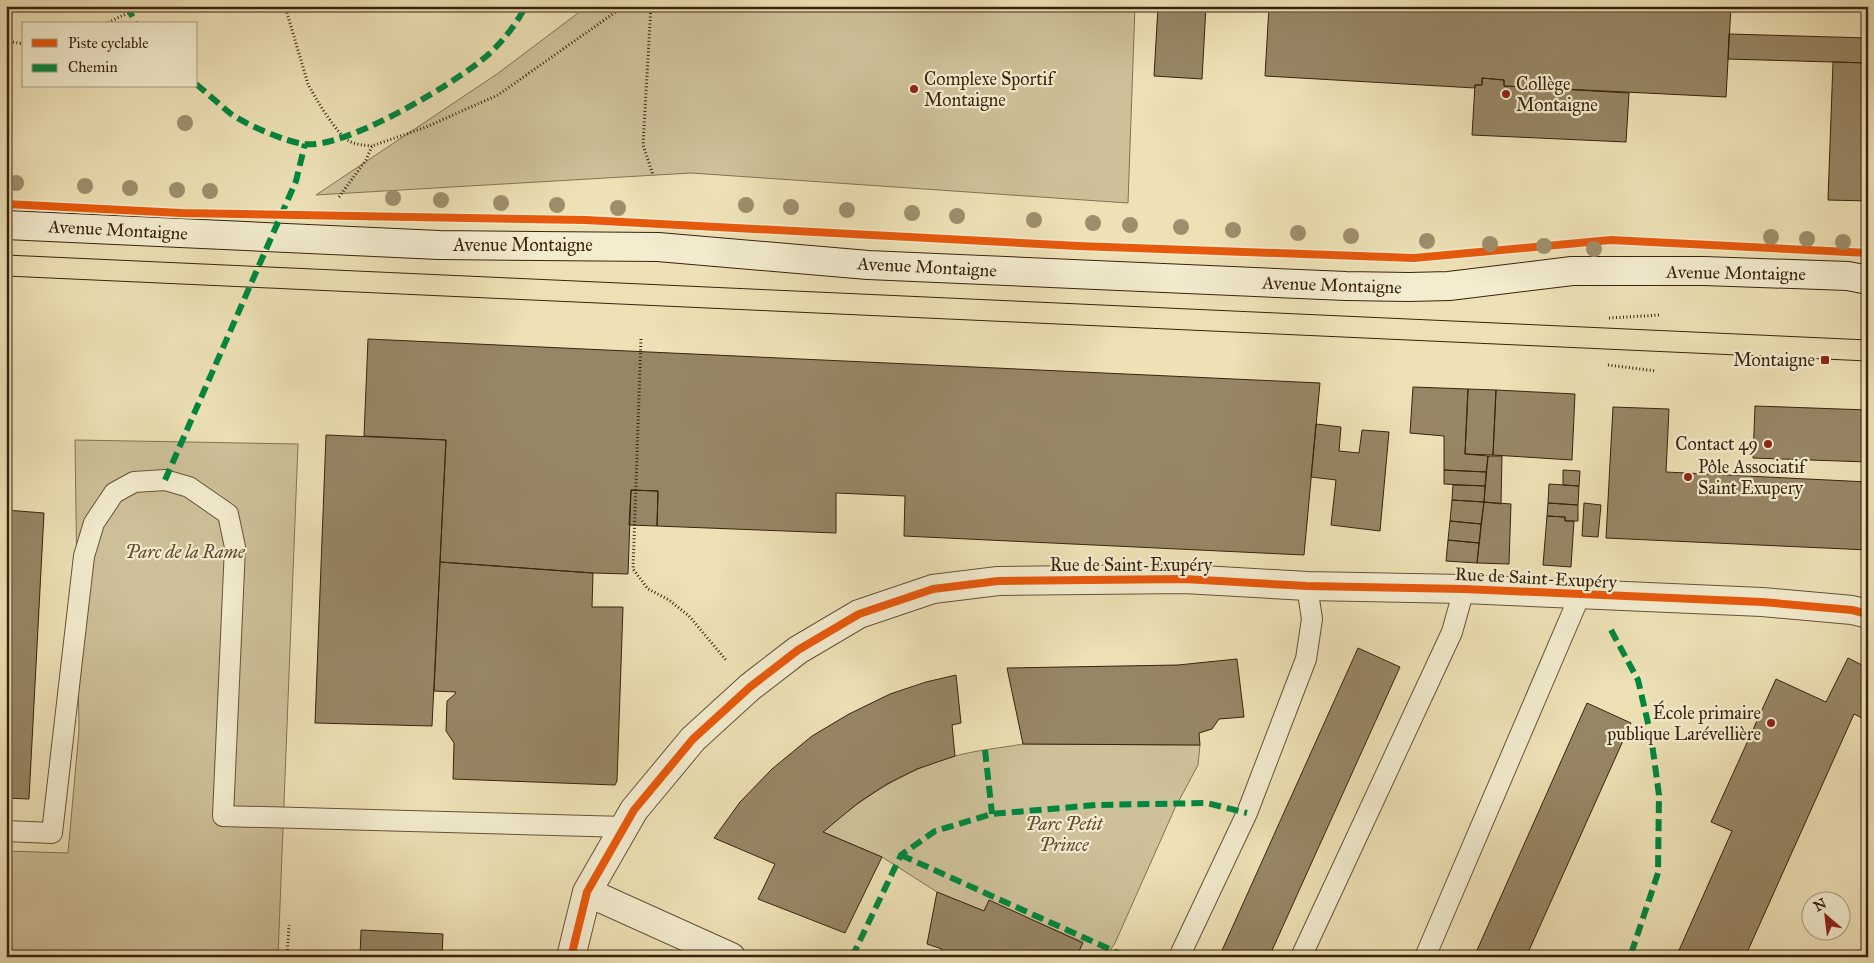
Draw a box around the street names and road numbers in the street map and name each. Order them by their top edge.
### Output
street label: Avenue Montaigne [47,215,188,246]
street label: Avenue Montaigne [452,234,593,257]
street label: Avenue Montaigne [856,252,997,283]
street label: Avenue Montaigne [1665,261,1806,286]
street label: Avenue Montaigne [1261,272,1402,299]
street label: Rue de Saint-Exupéry [1050,554,1213,576]
street label: Rue de Saint-Exupéry [1454,563,1618,593]

